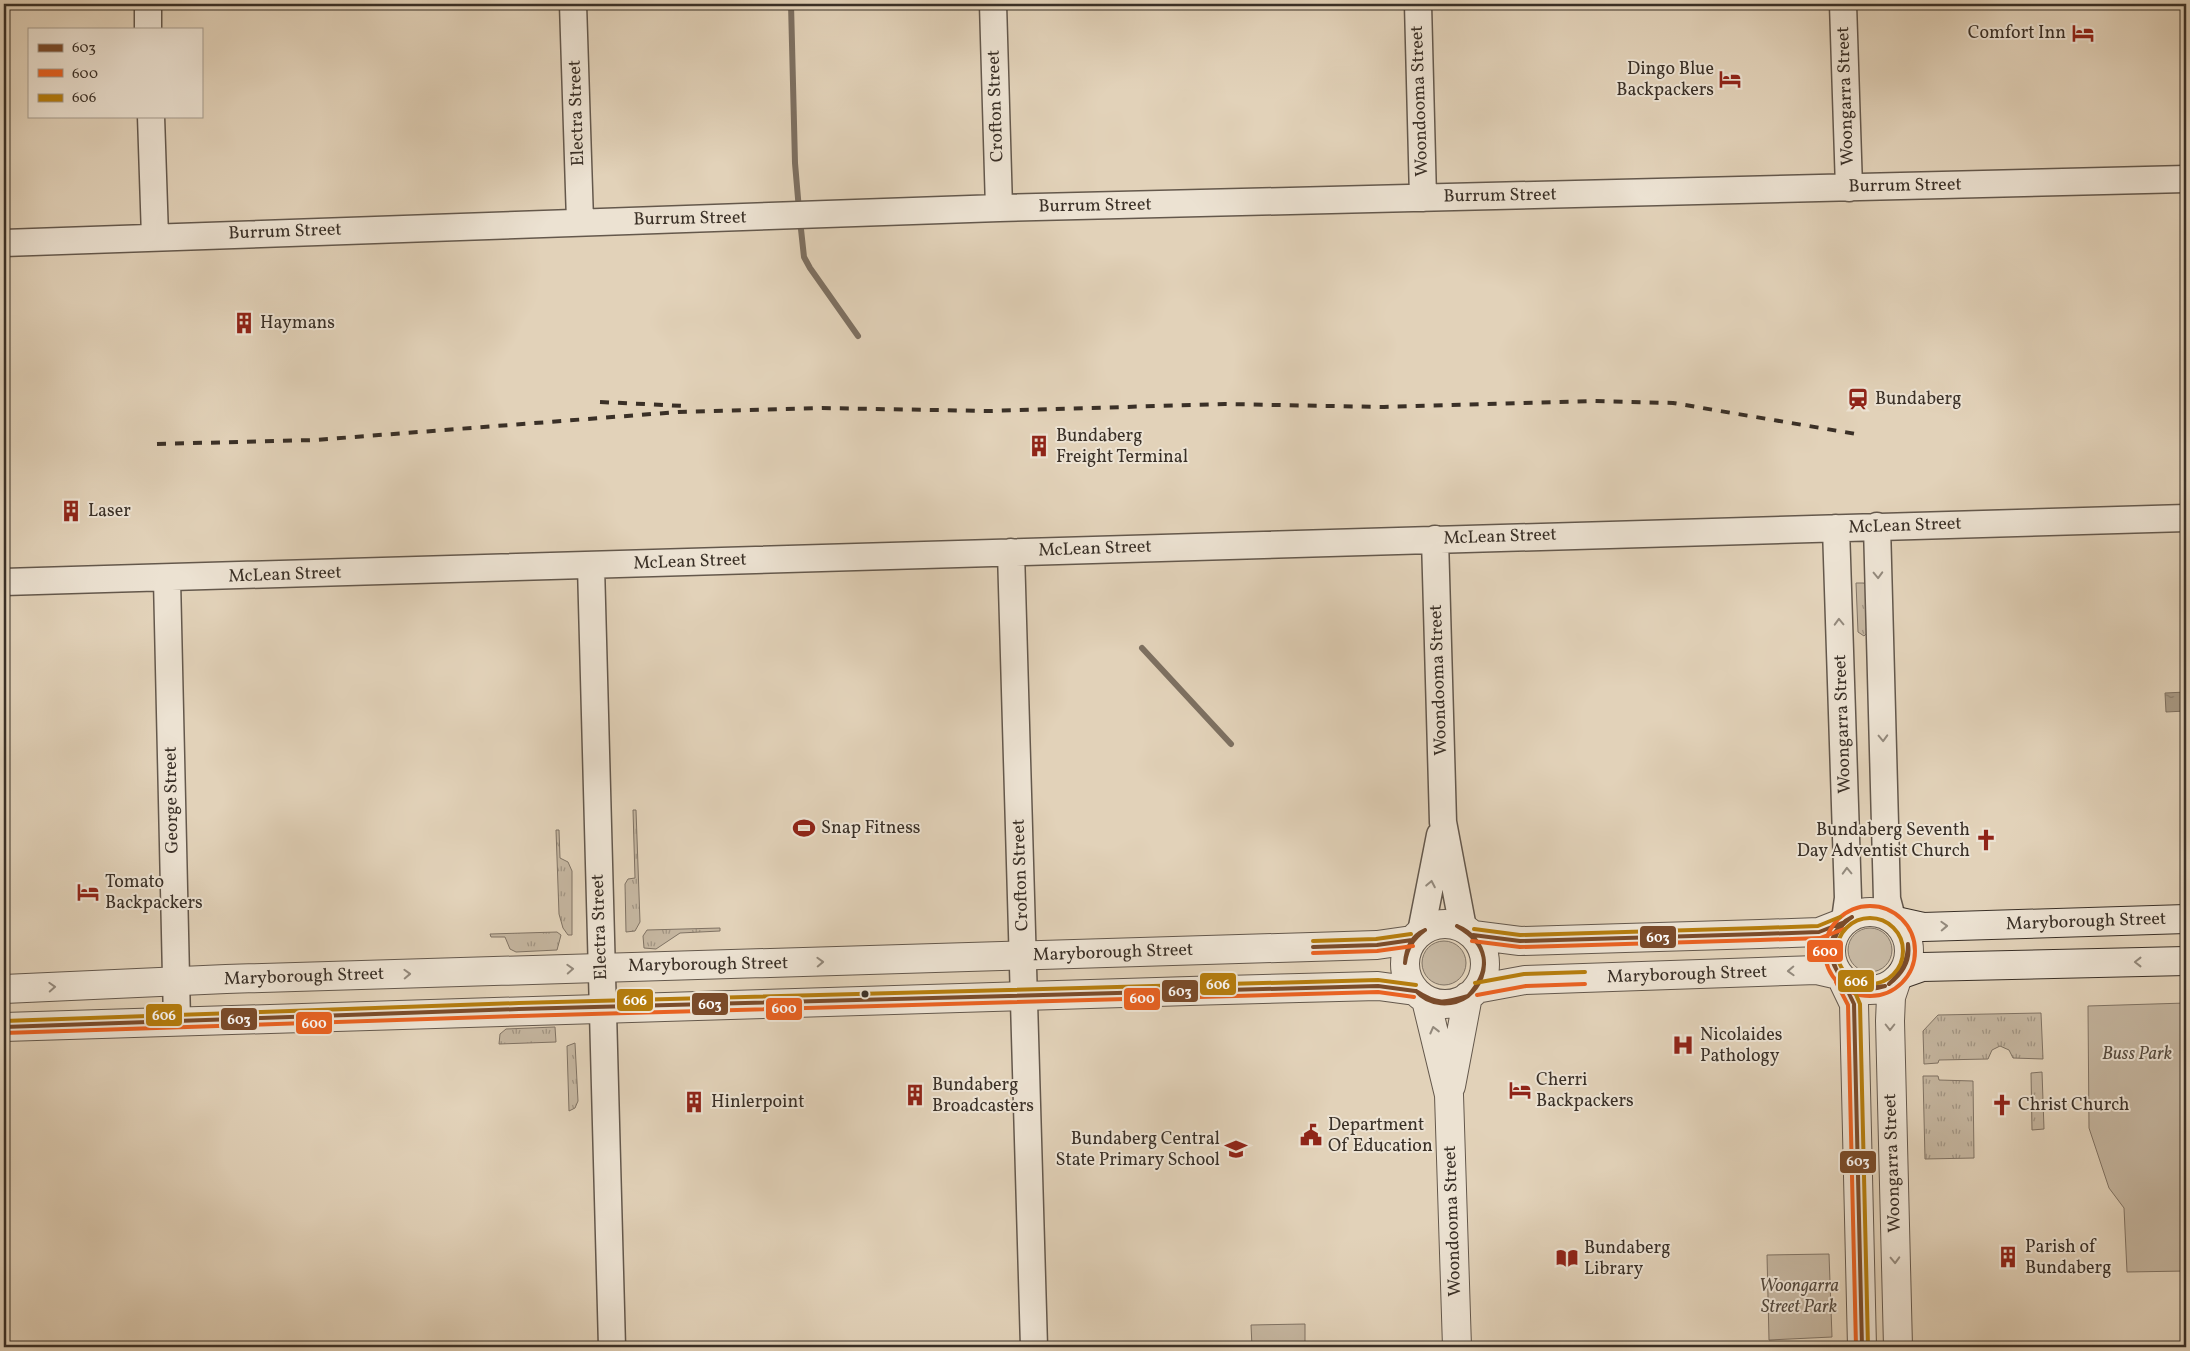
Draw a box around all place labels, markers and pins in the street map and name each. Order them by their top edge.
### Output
hotel icon: Comfort Inn [2070,20,2096,46]
place label: Comfort Inn [1968,21,2066,46]
place label: Dingo Blue Backpackers [1616,57,1714,103]
hotel icon: Dingo Blue Backpackers [1717,66,1743,92]
building icon: Haymans [231,310,257,336]
place label: Haymans [260,311,335,336]
station icon: Bundaberg [1845,386,1871,412]
place label: Bundaberg [1875,387,1961,412]
place label: Bundaberg Freight Terminal [1056,424,1188,470]
building icon: Bundaberg Freight Terminal [1026,433,1052,459]
building icon: Laser [58,498,84,524]
place label: Laser [88,499,131,524]
sports icon: Snap Fitness [791,815,817,841]
place label: Snap Fitness [821,816,921,841]
place label: Bundaberg Seventh Day Adventist Church [1797,818,1970,864]
church icon: Bundaberg Seventh Day Adventist Church [1973,827,1999,853]
place label: Tomato Backpackers [105,870,203,916]
hotel icon: Tomato Backpackers [75,879,101,905]
unlabelled marker [860,989,870,999]
place label: Nicolaides Pathology [1700,1023,1782,1069]
hospital icon: Nicolaides Pathology [1670,1032,1696,1058]
place label: Cherri Backpackers [1536,1068,1634,1114]
place label: Bundaberg Broadcasters [932,1073,1034,1119]
hotel icon: Cherri Backpackers [1507,1077,1533,1103]
building icon: Bundaberg Broadcasters [902,1082,928,1108]
building icon: Hinlerpoint [681,1089,707,1115]
place label: Hinlerpoint [711,1090,805,1115]
church icon: Christ Church [1989,1092,2015,1118]
place label: Christ Church [2018,1093,2130,1118]
place label: Department Of Education [1328,1113,1433,1159]
public building icon: Department Of Education [1298,1122,1324,1148]
place label: Bundaberg Central State Primary School [1056,1127,1220,1173]
school or university icon: Bundaberg Central State Primary School [1223,1136,1249,1162]
place label: Parish of Bundaberg [2025,1235,2111,1281]
place label: Bundaberg Library [1584,1236,1670,1282]
building icon: Parish of Bundaberg [1995,1244,2021,1270]
library icon: Bundaberg Library [1554,1245,1580,1271]

